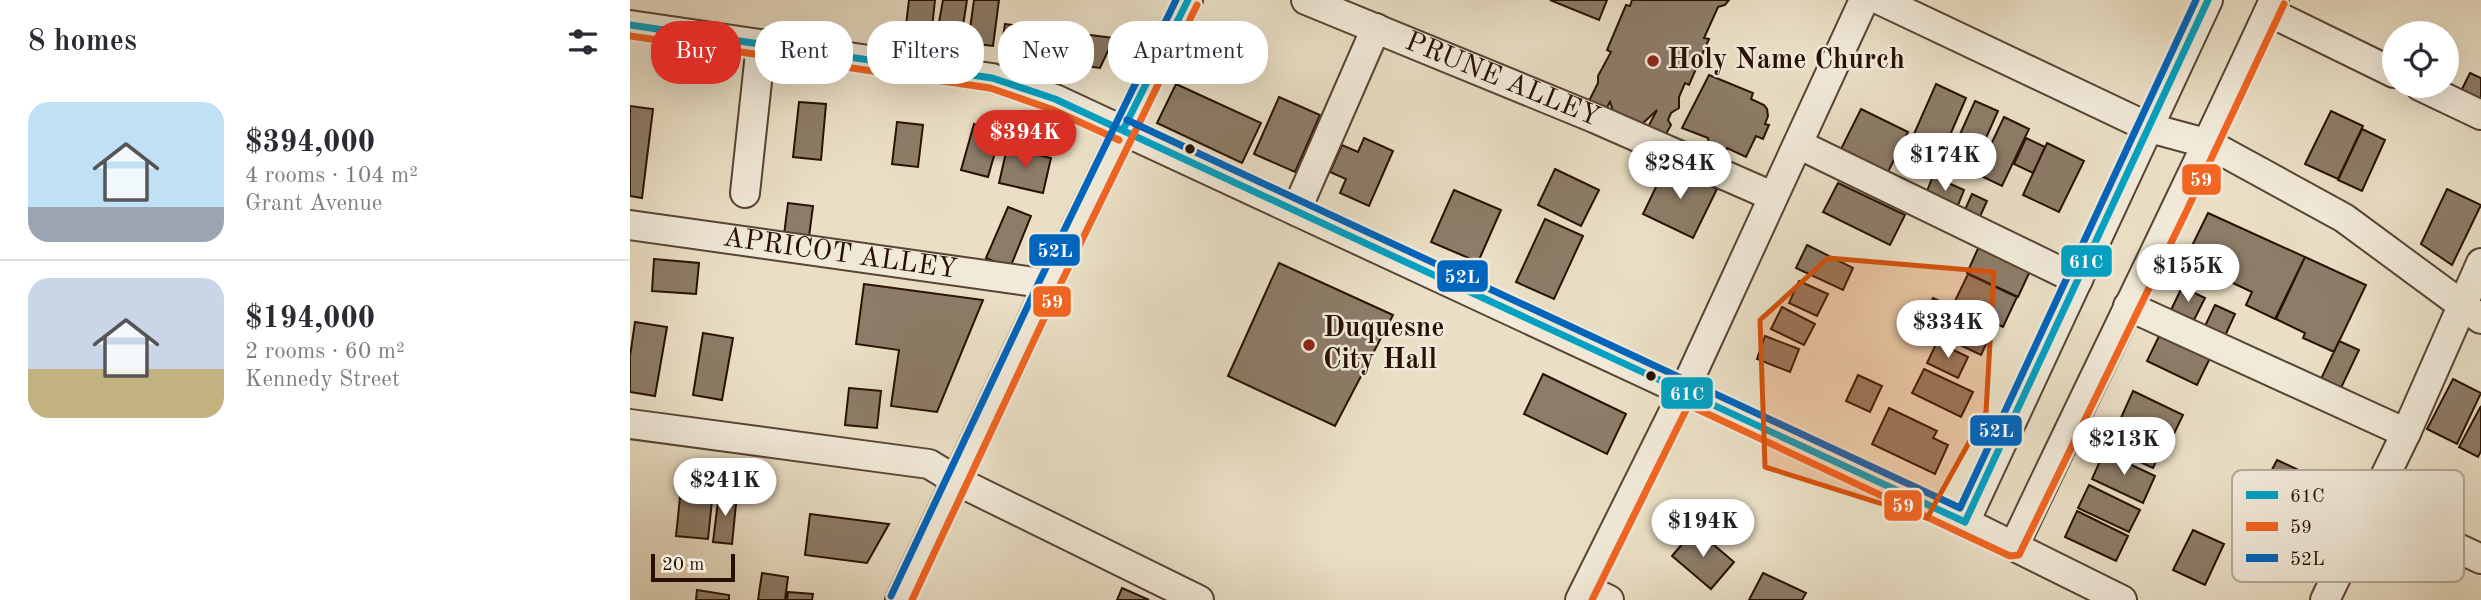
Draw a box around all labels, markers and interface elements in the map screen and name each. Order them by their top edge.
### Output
chip: Buy [651,21,741,84]
chip: Rent [755,21,853,84]
chip: Filters [867,21,984,84]
chip: New [998,21,1094,84]
chip: Apartment [1108,21,1268,84]
map controls [2382,21,2459,98]
button: locate [2382,21,2459,98]
icon: filters [564,23,602,61]
text: 8 homes [28,27,137,57]
street label: PRUNE ALLEY [1401,28,1603,133]
place label: Holy Name Church [1667,47,1905,75]
marker: Holy Name Church [1645,53,1661,69]
pin: $394K [976,110,1074,170]
text: $394K [989,121,1061,144]
text: $394,000 [245,128,375,158]
icon: home [84,130,168,214]
pin: $174K [1896,134,1994,193]
unlabelled marker [1183,142,1197,156]
pin: $284K [1631,142,1729,201]
text: $174K [1909,144,1981,167]
text: $284K [1644,152,1716,175]
line badge: 59 [2181,163,2222,196]
text: 4 rooms · 104 m² [245,164,418,187]
text: 59 [2190,172,2212,191]
text: Grant Avenue [245,192,382,215]
street label: APRICOT ALLEY [721,224,959,285]
line badge: 52L [1028,233,1081,267]
text: 52L [1038,243,1073,262]
line badge: 61C [2060,244,2113,278]
pin: $155K [2139,244,2237,304]
text: 61C [2069,254,2103,273]
text: $155K [2152,255,2224,278]
line badge: 52L [1436,259,1489,293]
text: 52L [1445,269,1480,288]
line badge: 59 [1032,285,1072,318]
text: 59 [1041,294,1063,313]
pin: $334K [1899,300,1997,360]
text: $194,000 [245,304,375,334]
icon: home [84,306,168,390]
text: $334K [1912,311,1984,334]
place label: Duquesne City Hall [1323,315,1445,375]
marker: Duquesne City Hall [1301,337,1317,353]
text: 2 rooms · 60 m² [245,340,405,363]
text: Kennedy Street [245,368,400,391]
unlabelled marker [1644,369,1658,383]
line badge: 61C [1660,376,1714,410]
text: 61C [1670,386,1704,405]
line badge: 52L [1969,414,2023,447]
pin: $213K [2075,418,2173,477]
text: 52L [1979,423,2014,442]
text: $213K [2088,428,2160,451]
pin: $241K [676,458,774,518]
text: $241K [689,469,761,492]
legend [2232,470,2464,582]
text: 61C [2290,488,2325,507]
line badge: 59 [1883,489,1923,522]
text: 59 [1892,498,1914,517]
pin: $194K [1654,500,1752,559]
text: $194K [1667,510,1739,533]
text: 59 [2290,519,2312,538]
scale bar [651,551,735,583]
text: 52L [2290,551,2325,570]
text: 20 m [662,556,704,575]

